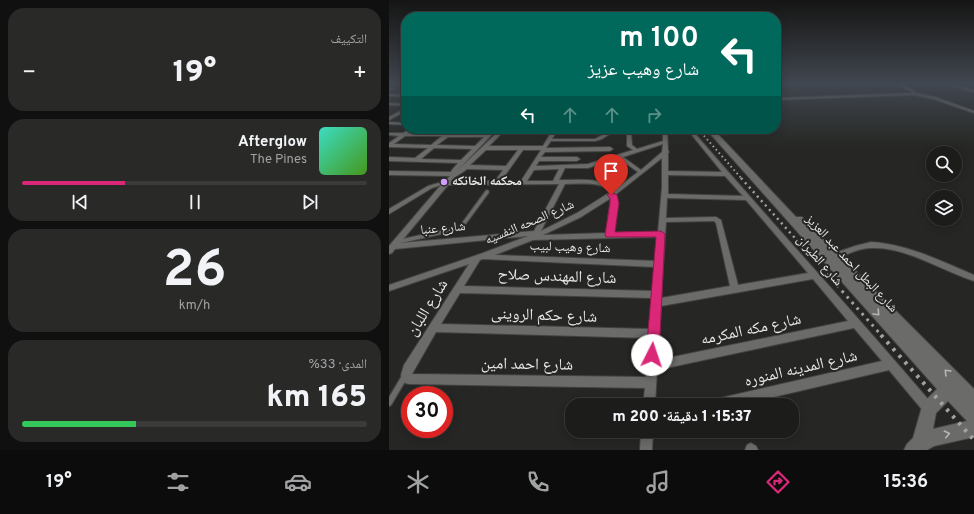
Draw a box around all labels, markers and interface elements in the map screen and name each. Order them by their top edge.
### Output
text: 100 m [619,21,699,57]
icon: left [713,28,765,80]
text: التكييف [331,32,367,48]
text: 19° [173,55,216,92]
text: شارع وهيب عزيز [588,59,699,82]
text: − [22,60,36,87]
text: + [353,60,367,87]
icon: left [517,104,539,126]
icon: ahead [559,104,581,126]
icon: ahead [601,104,623,126]
icon: right [643,104,665,126]
text: Afterglow [238,133,307,152]
map controls [926,146,962,226]
button: search [926,146,962,182]
text: The Pines [250,152,307,168]
pin [594,154,628,195]
icon: arrive [600,160,622,182]
place label: محكمه الخانكه [452,174,522,190]
marker: محكمه الخانكه [439,177,449,187]
button: layers [926,190,962,226]
icon: previous [69,191,91,213]
icon: pause [184,191,206,213]
icon: next [299,191,321,213]
street label: شارع الصحه النفسيه [483,197,577,249]
street label: شارع البطل احمد عبد العزيز [801,211,901,316]
street label: شارع عنبا [420,219,466,239]
street label: شارع الطيران [792,232,846,290]
text: 26 [163,239,226,305]
street label: شارع وهيب لبيب [529,239,611,257]
street label: شارع المهندس صلاح [497,265,617,289]
street label: شارع اللبان [403,276,453,340]
text: km/h [179,298,210,314]
street label: شارع حكم الروينى [491,304,597,328]
one-way arrow [872,308,880,316]
street label: شارع مكه المكرمه [699,310,803,350]
position arrow [631,334,673,376]
street label: شارع المدينه المنوره [743,346,859,392]
street label: شارع احمد امين [481,354,573,376]
text: المدى · 33% [309,357,367,373]
one-way arrow [944,369,952,377]
text: 165 km [267,380,367,417]
speed limit sign: 30 [401,386,453,438]
text: 15:37 · 1 دقيقة · 200 m [613,408,751,427]
one-way arrow [944,430,950,438]
icon: filters [164,468,192,496]
icon: car [284,468,312,496]
icon: climate [404,468,432,496]
icon: phone [524,468,552,496]
icon: music [644,468,672,496]
icon: directions [764,468,792,496]
text: 19° [46,471,72,494]
text: 15:36 [884,471,928,494]

